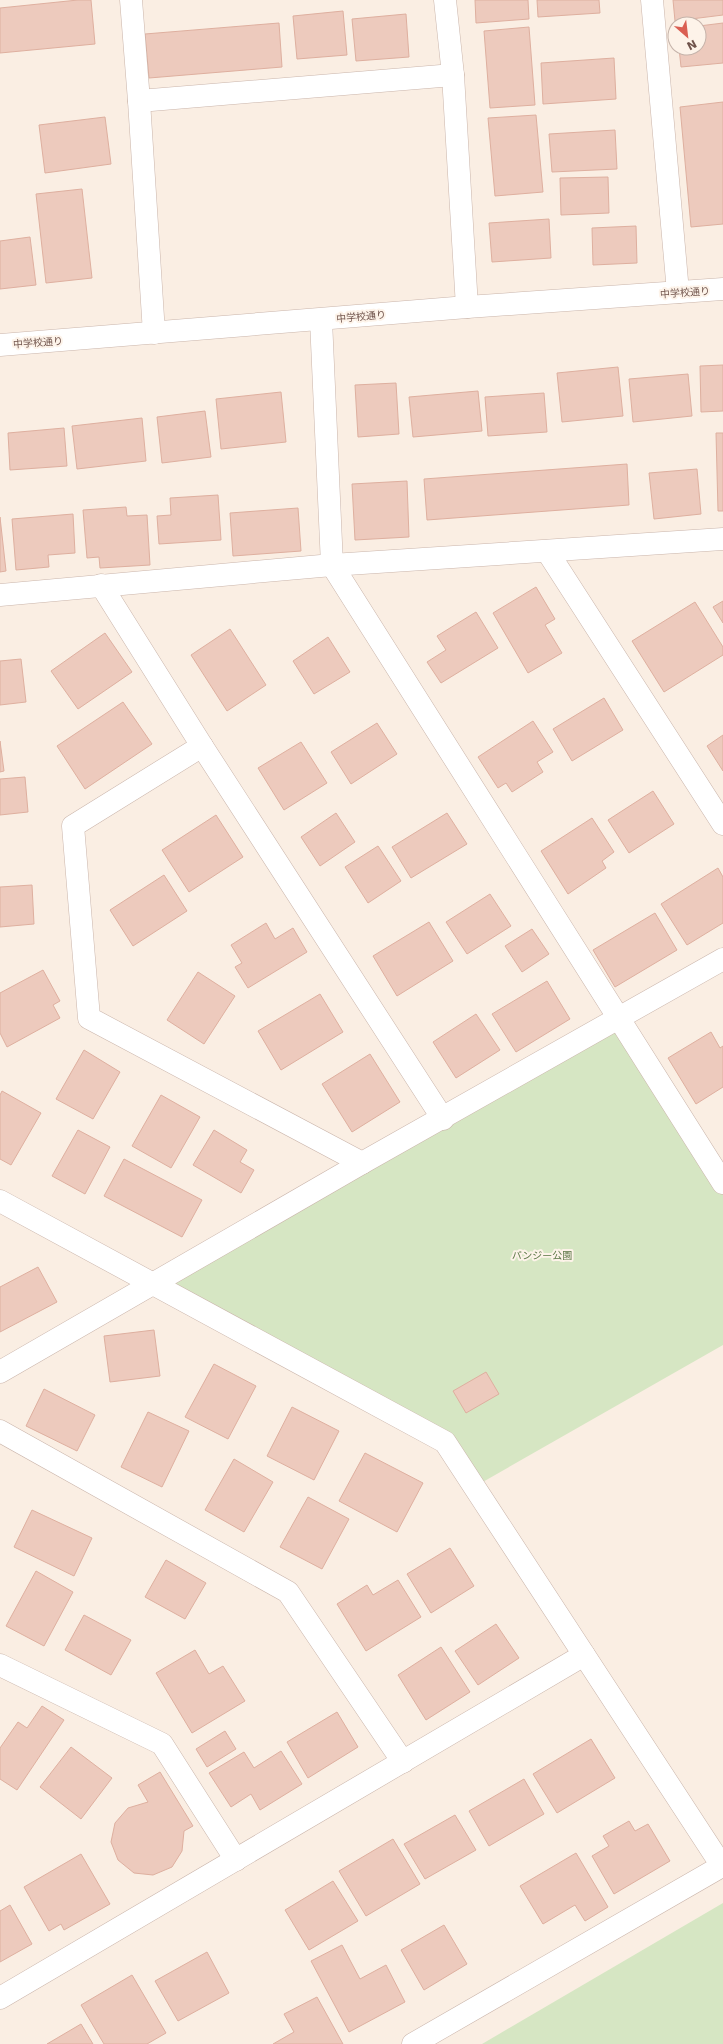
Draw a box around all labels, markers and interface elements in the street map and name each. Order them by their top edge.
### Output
north arrow [667,16,707,56]
text: N [684,36,699,52]
street label: 中学校通り [660,285,710,300]
street label: 中学校通り [336,309,386,324]
street label: 中学校通り [13,335,63,350]
park label: パンジー公園 [512,1250,572,1261]

